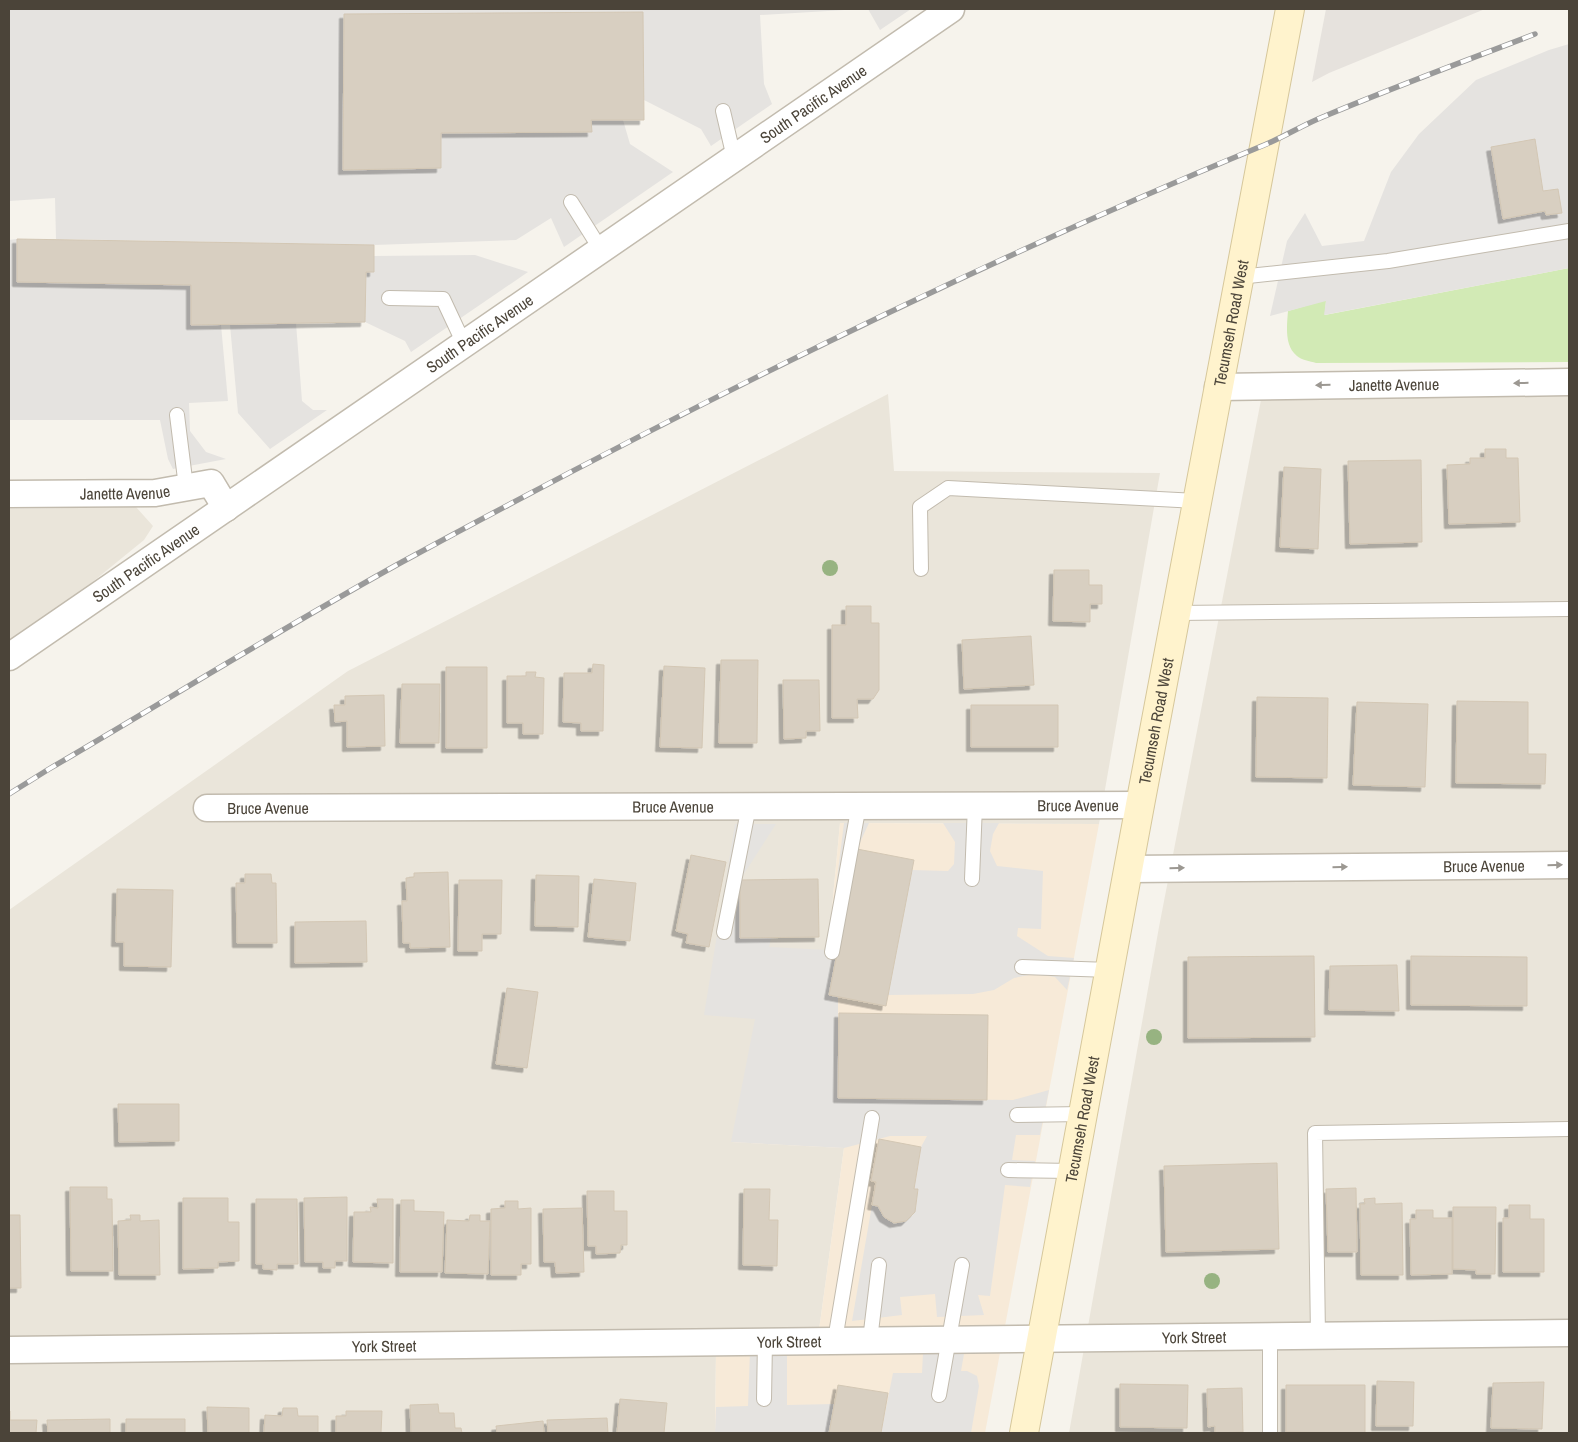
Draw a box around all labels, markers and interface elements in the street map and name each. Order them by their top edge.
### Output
street label: South Pacific Avenue [755,59,871,148]
street label: Tecumseh Road West [1208,258,1254,388]
street label: South Pacific Avenue [422,289,537,378]
street label: Janette Avenue [1349,373,1439,396]
one-way arrow [1512,379,1528,387]
one-way arrow [1315,381,1331,389]
street label: Janette Avenue [80,480,172,505]
street label: South Pacific Avenue [88,518,204,607]
street label: Tecumseh Road West [1133,656,1179,786]
street label: Bruce Avenue [1037,794,1119,816]
street label: Bruce Avenue [632,795,714,818]
street label: Bruce Avenue [227,797,309,819]
street label: Bruce Avenue [1443,854,1525,877]
one-way arrow [1547,861,1563,869]
one-way arrow [1332,863,1348,871]
one-way arrow [1170,864,1186,872]
street label: Tecumseh Road West [1059,1054,1104,1184]
street label: York Street [1161,1326,1227,1348]
street label: York Street [757,1330,822,1353]
street label: York Street [352,1335,417,1357]

